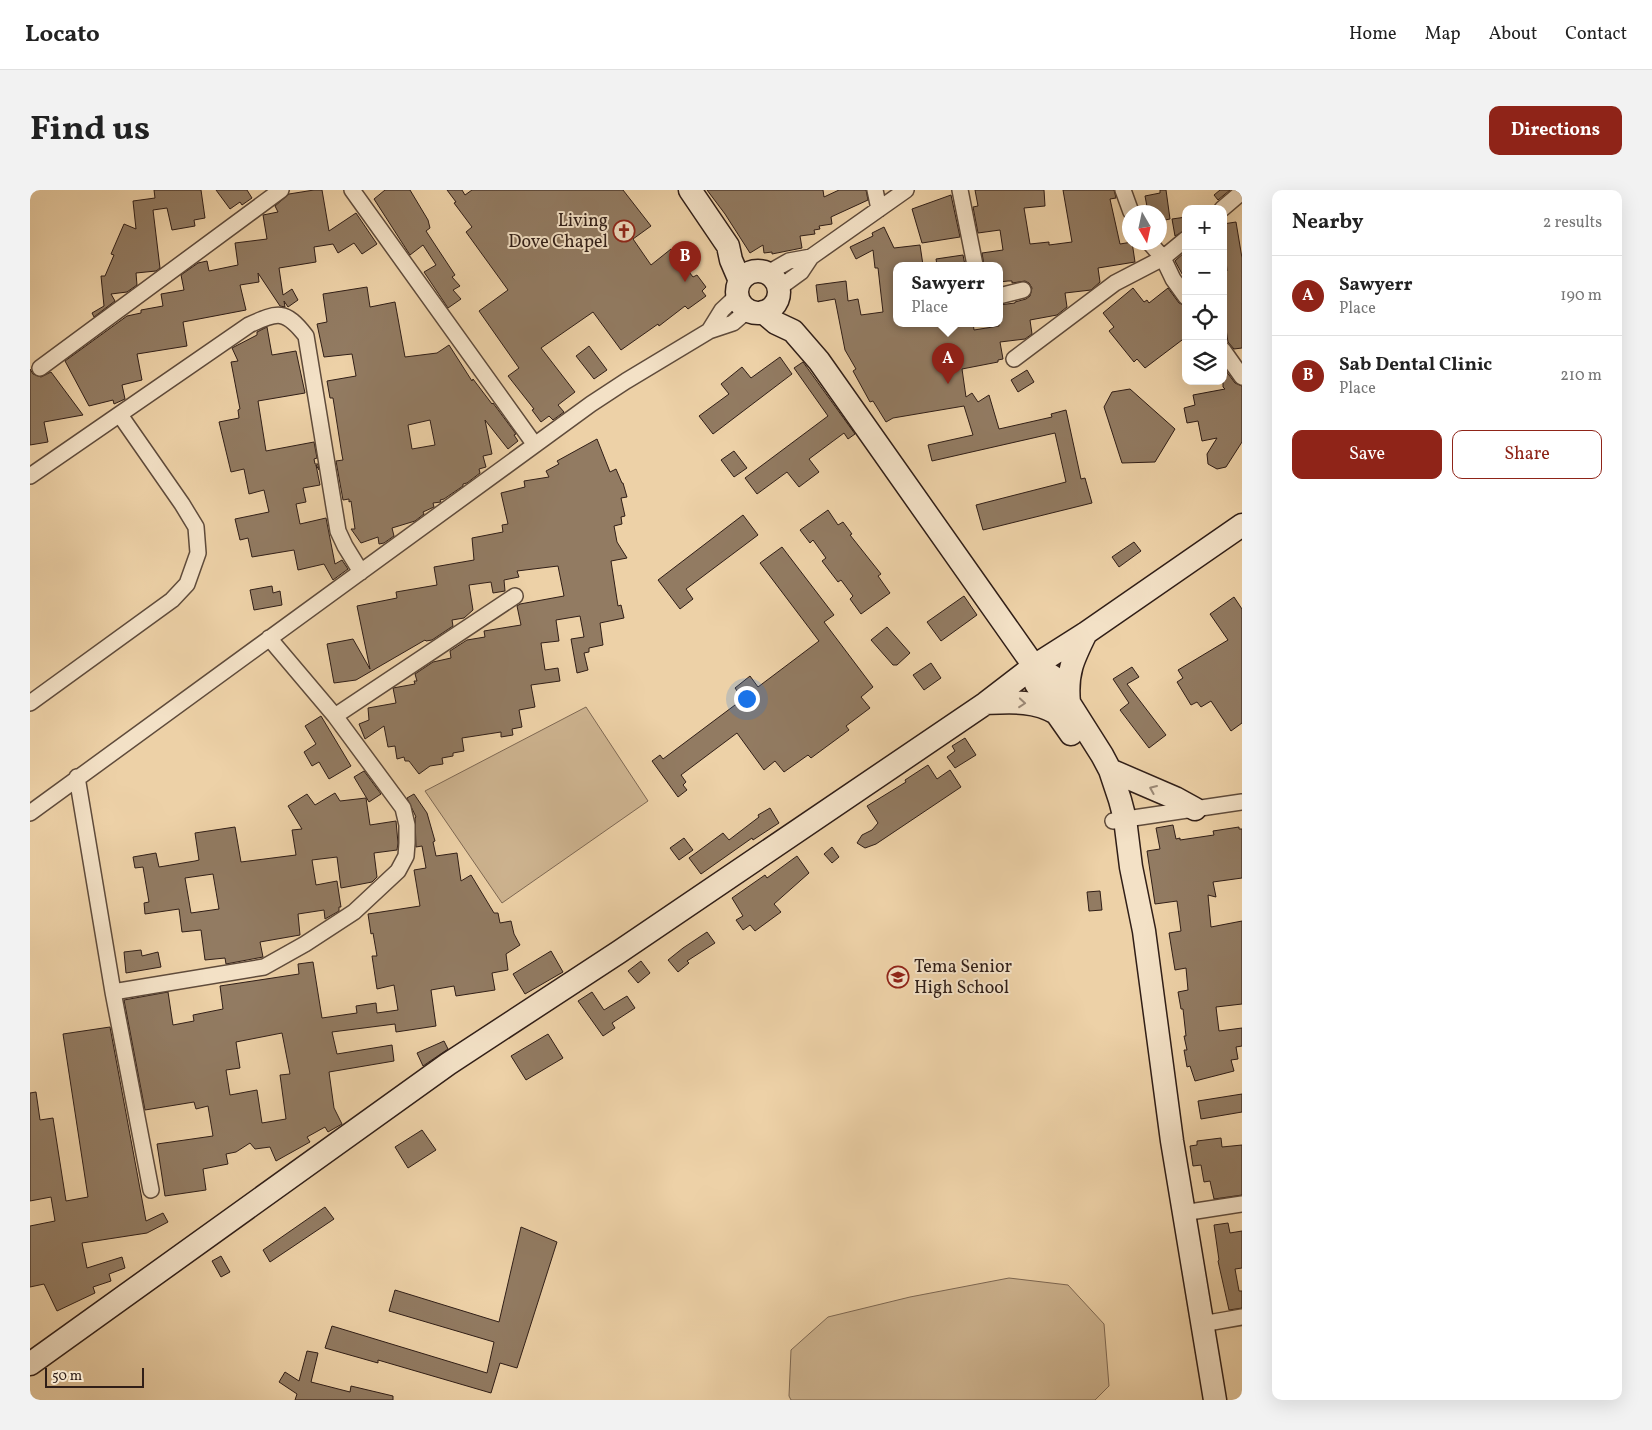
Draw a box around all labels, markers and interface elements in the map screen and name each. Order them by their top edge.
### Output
text: Locato [25,18,100,52]
text: Home [1349,22,1397,47]
text: Map [1425,22,1461,47]
text: About [1489,22,1537,47]
text: Contact [1565,22,1627,47]
text: Find us [30,106,150,154]
button: Directions [1489,106,1622,155]
north arrow [1122,205,1167,250]
map controls [1182,205,1227,385]
button: + [1182,205,1227,250]
text: Nearby [1292,208,1363,237]
place label: Living Dove Chapel [508,209,608,255]
text: 2 results [1543,212,1602,234]
church icon: Living Dove Chapel [612,219,636,243]
pin: B [669,241,701,282]
button: − [1182,250,1227,295]
popup [893,262,1003,327]
text: Sawyerr [911,271,985,297]
text: Sawyerr [1339,272,1412,298]
text: A [1302,285,1314,307]
text: 190 m [1560,285,1602,307]
button: locate [1182,295,1227,340]
text: Place [911,297,948,319]
text: Place [1339,298,1376,320]
button: layers [1182,340,1227,385]
pin: A [932,343,964,384]
text: Sab Dental Clinic [1339,352,1492,378]
text: B [1303,365,1313,387]
text: 210 m [1560,365,1602,387]
text: Place [1339,378,1376,400]
button: Save [1292,430,1442,479]
button: Share [1452,430,1602,479]
your location [734,686,760,712]
one-way arrow [1018,697,1026,708]
one-way arrow [1149,785,1158,795]
place label: Tema Senior High School [914,955,1013,1001]
school or university icon: Tema Senior High School [886,965,910,989]
scale bar [45,1365,144,1388]
text: 50 m [52,1367,82,1386]

